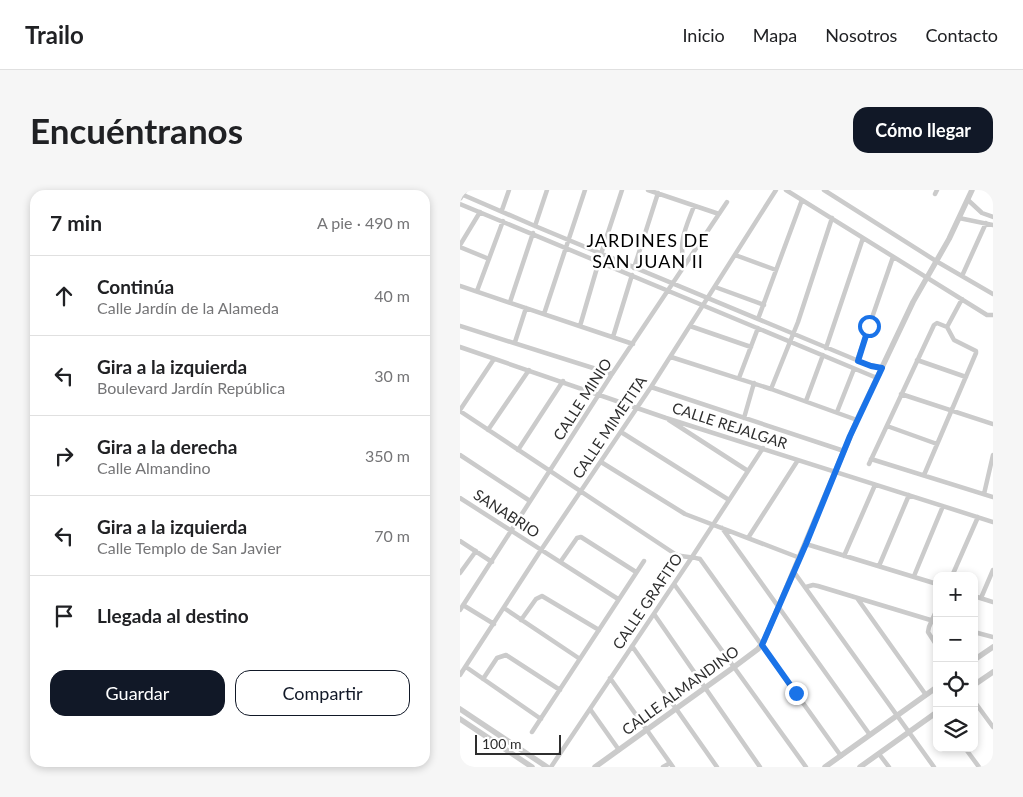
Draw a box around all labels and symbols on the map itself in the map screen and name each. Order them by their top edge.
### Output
district label: JARDINES DE SAN JUAN II [586,229,710,272]
route start [858,315,881,338]
street label: CALLE MINIO [549,355,615,443]
street label: CALLE MIMETITA [568,372,650,482]
street label: CALLE REJALGAR [670,398,790,452]
street label: SANABRIO [471,485,543,541]
street label: CALLE GRAFITO [608,550,686,652]
street label: CALLE ALMANDINO [618,642,742,738]
route end [785,682,808,705]
scale bar [475,732,561,755]

